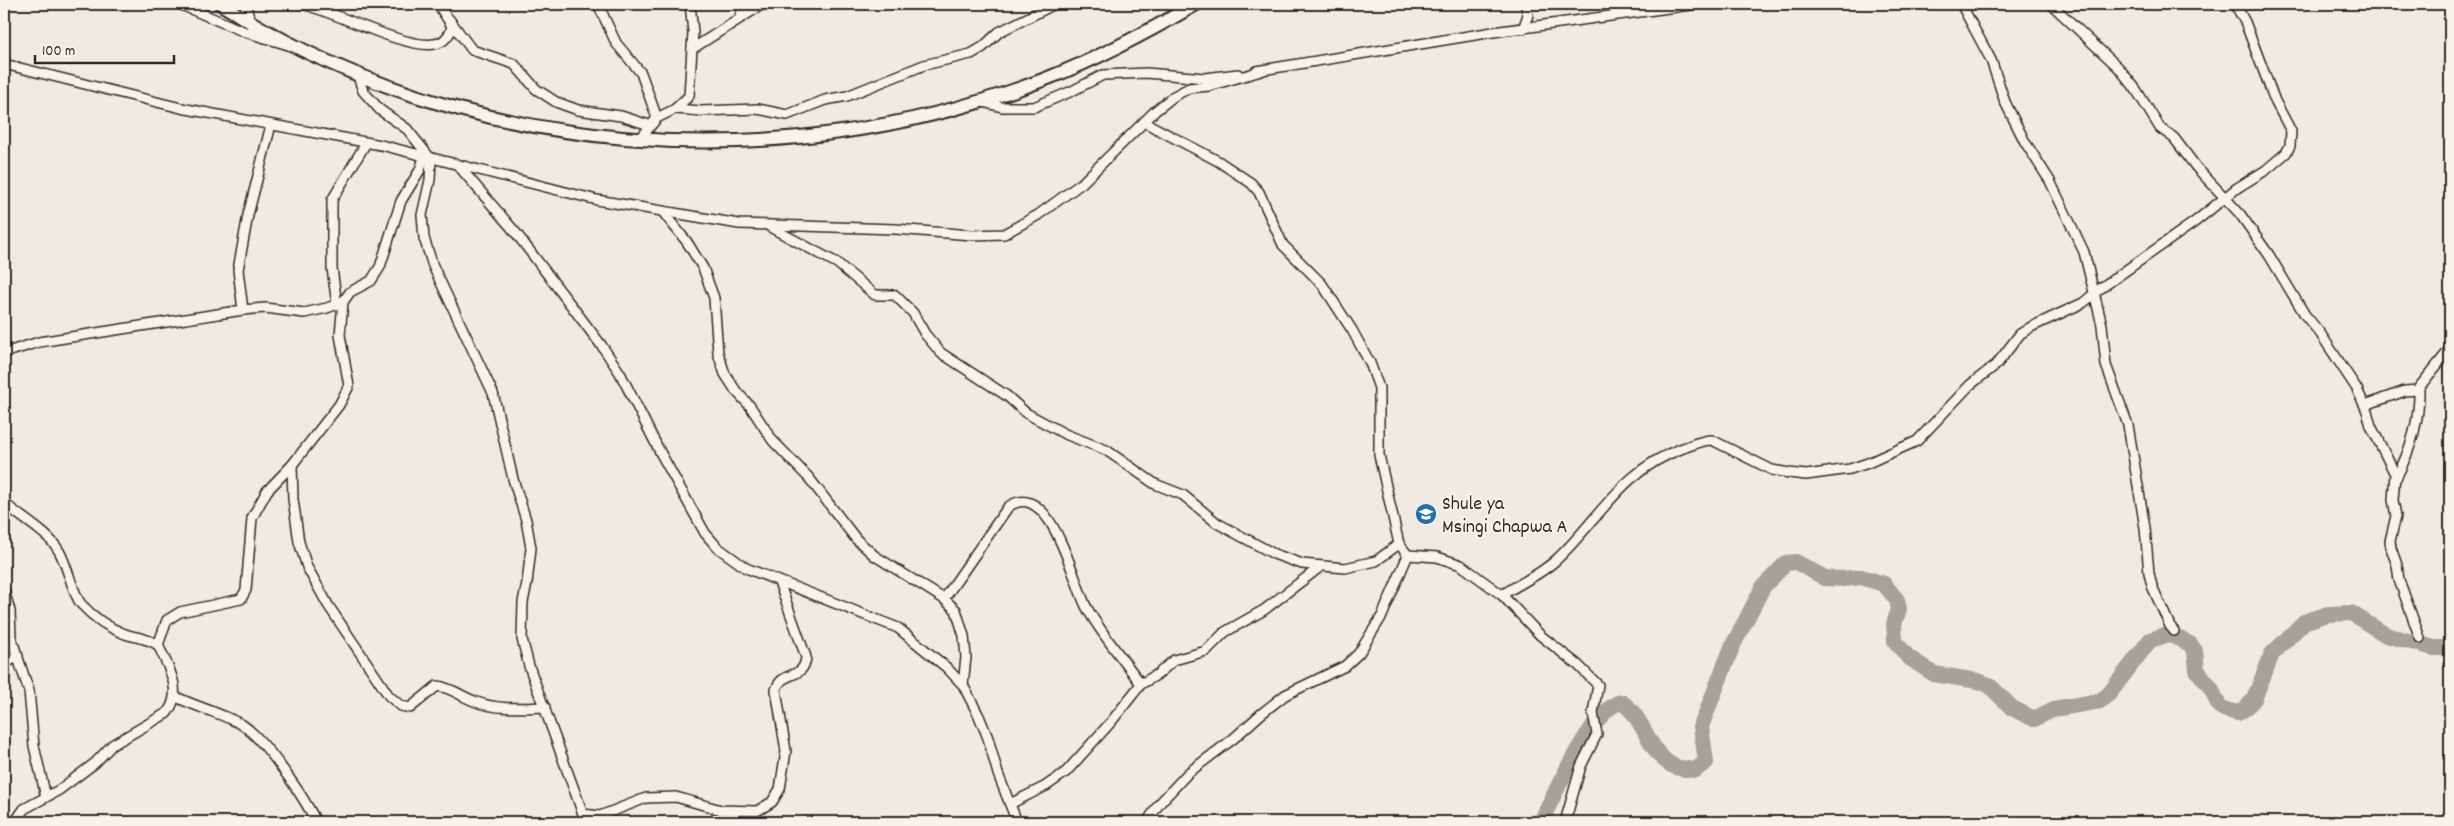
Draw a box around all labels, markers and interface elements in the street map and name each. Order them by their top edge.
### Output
scale bar [35,32,174,64]
text: 100 m [42,41,75,63]
place label: Shule ya Msingi Chapwa A [1442,491,1568,542]
school or university icon: Shule ya Msingi Chapwa A [1414,502,1438,526]

